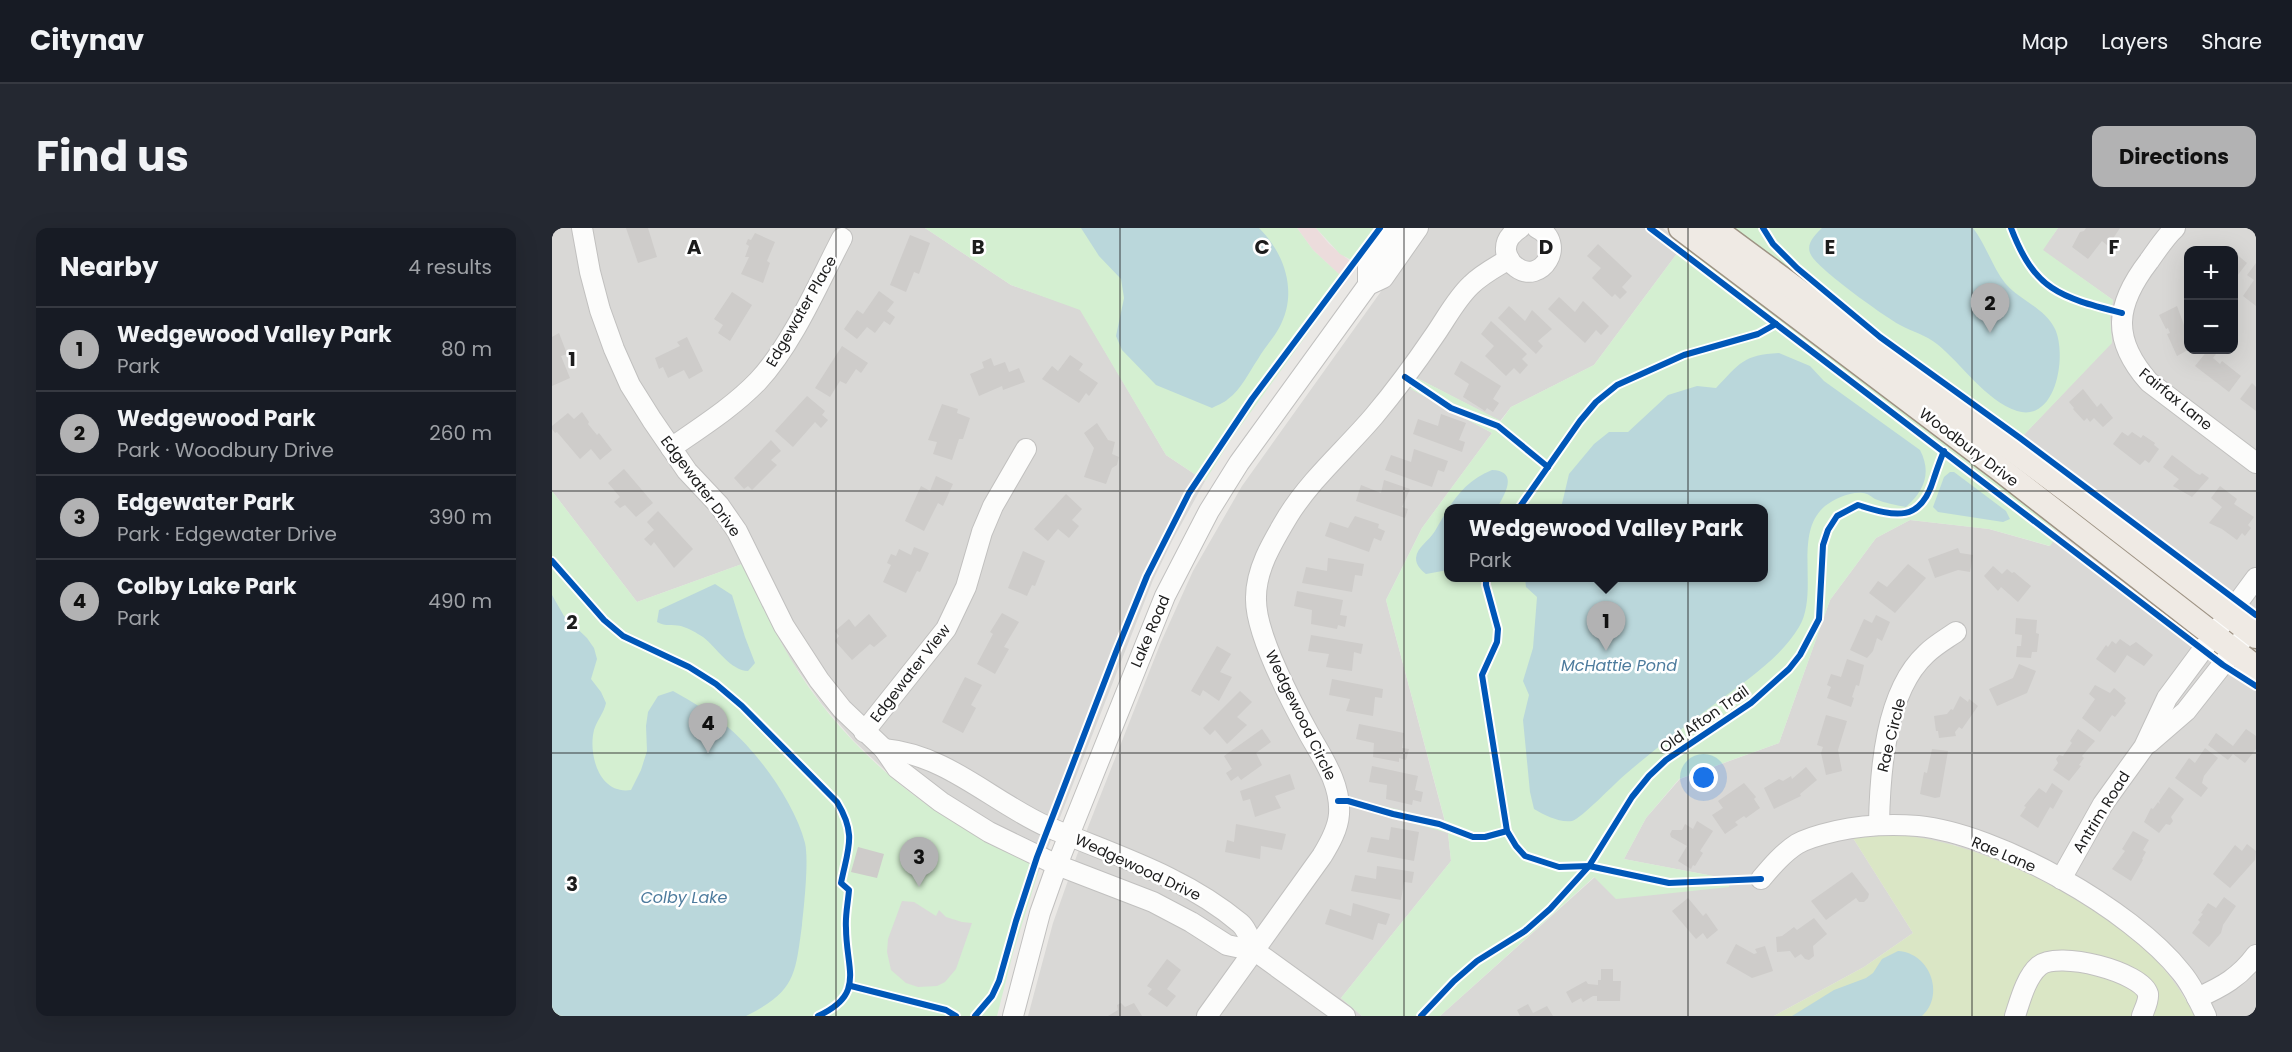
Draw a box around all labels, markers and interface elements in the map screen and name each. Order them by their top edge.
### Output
text: Citynav [30,21,144,60]
text: Map [2022,27,2068,56]
text: Layers [2101,27,2168,56]
text: Share [2201,27,2262,56]
button: Directions [2092,126,2256,187]
text: Find us [36,127,189,186]
text: A [687,233,702,261]
text: B [971,233,985,261]
text: C [1254,233,1270,261]
text: D [1539,233,1553,261]
text: E [1825,233,1835,261]
text: F [2109,233,2120,261]
map controls [2184,246,2238,354]
button: + [2184,246,2238,300]
text: Nearby [60,249,158,285]
street label: Edgewater Place [761,252,841,370]
text: 4 results [408,253,492,281]
pin: 2 [1970,284,2010,333]
button: − [2184,300,2238,354]
text: Wedgewood Valley Park [117,319,392,350]
text: 1 [76,335,83,363]
text: 80 m [441,335,492,363]
text: 1 [568,345,576,373]
text: Park [117,352,160,380]
street label: Fairfax Lane [2135,363,2217,435]
text: Wedgewood Park [117,403,316,434]
street label: Woodbury Drive [1915,403,2023,491]
text: 2 [74,419,85,447]
text: 260 m [429,419,492,447]
street label: Edgewater Drive [656,431,746,541]
text: Park · Woodbury Drive [117,436,334,464]
text: Edgewater Park [117,487,295,518]
text: 3 [73,503,86,531]
text: 390 m [429,503,492,531]
popup [1444,504,1768,582]
text: Wedgewood Valley Park [1469,513,1743,544]
text: Park · Edgewater Drive [117,520,337,548]
text: Park [1469,546,1512,574]
text: Colby Lake Park [117,571,297,602]
text: 4 [73,587,86,615]
text: 490 m [428,587,492,615]
street label: Lake Road [1125,592,1175,670]
pin: 1 [1586,602,1626,651]
text: Park [117,604,160,632]
text: 2 [566,608,578,636]
street label: Edgewater View [865,619,955,727]
street label: Wedgewood Circle [1260,647,1342,783]
water label: McHattie Pond [1561,654,1677,677]
street label: Old Afton Trail [1655,680,1753,758]
street label: Rae Circle [1872,696,1910,774]
pin: 4 [688,704,728,753]
your location [1689,763,1718,792]
street label: Antrim Road [2067,767,2135,857]
street label: Wedgewood Drive [1072,829,1204,905]
street label: Rae Lane [1969,831,2039,877]
pin: 3 [900,838,938,887]
text: 3 [566,870,578,898]
water label: Colby Lake [640,886,728,909]

